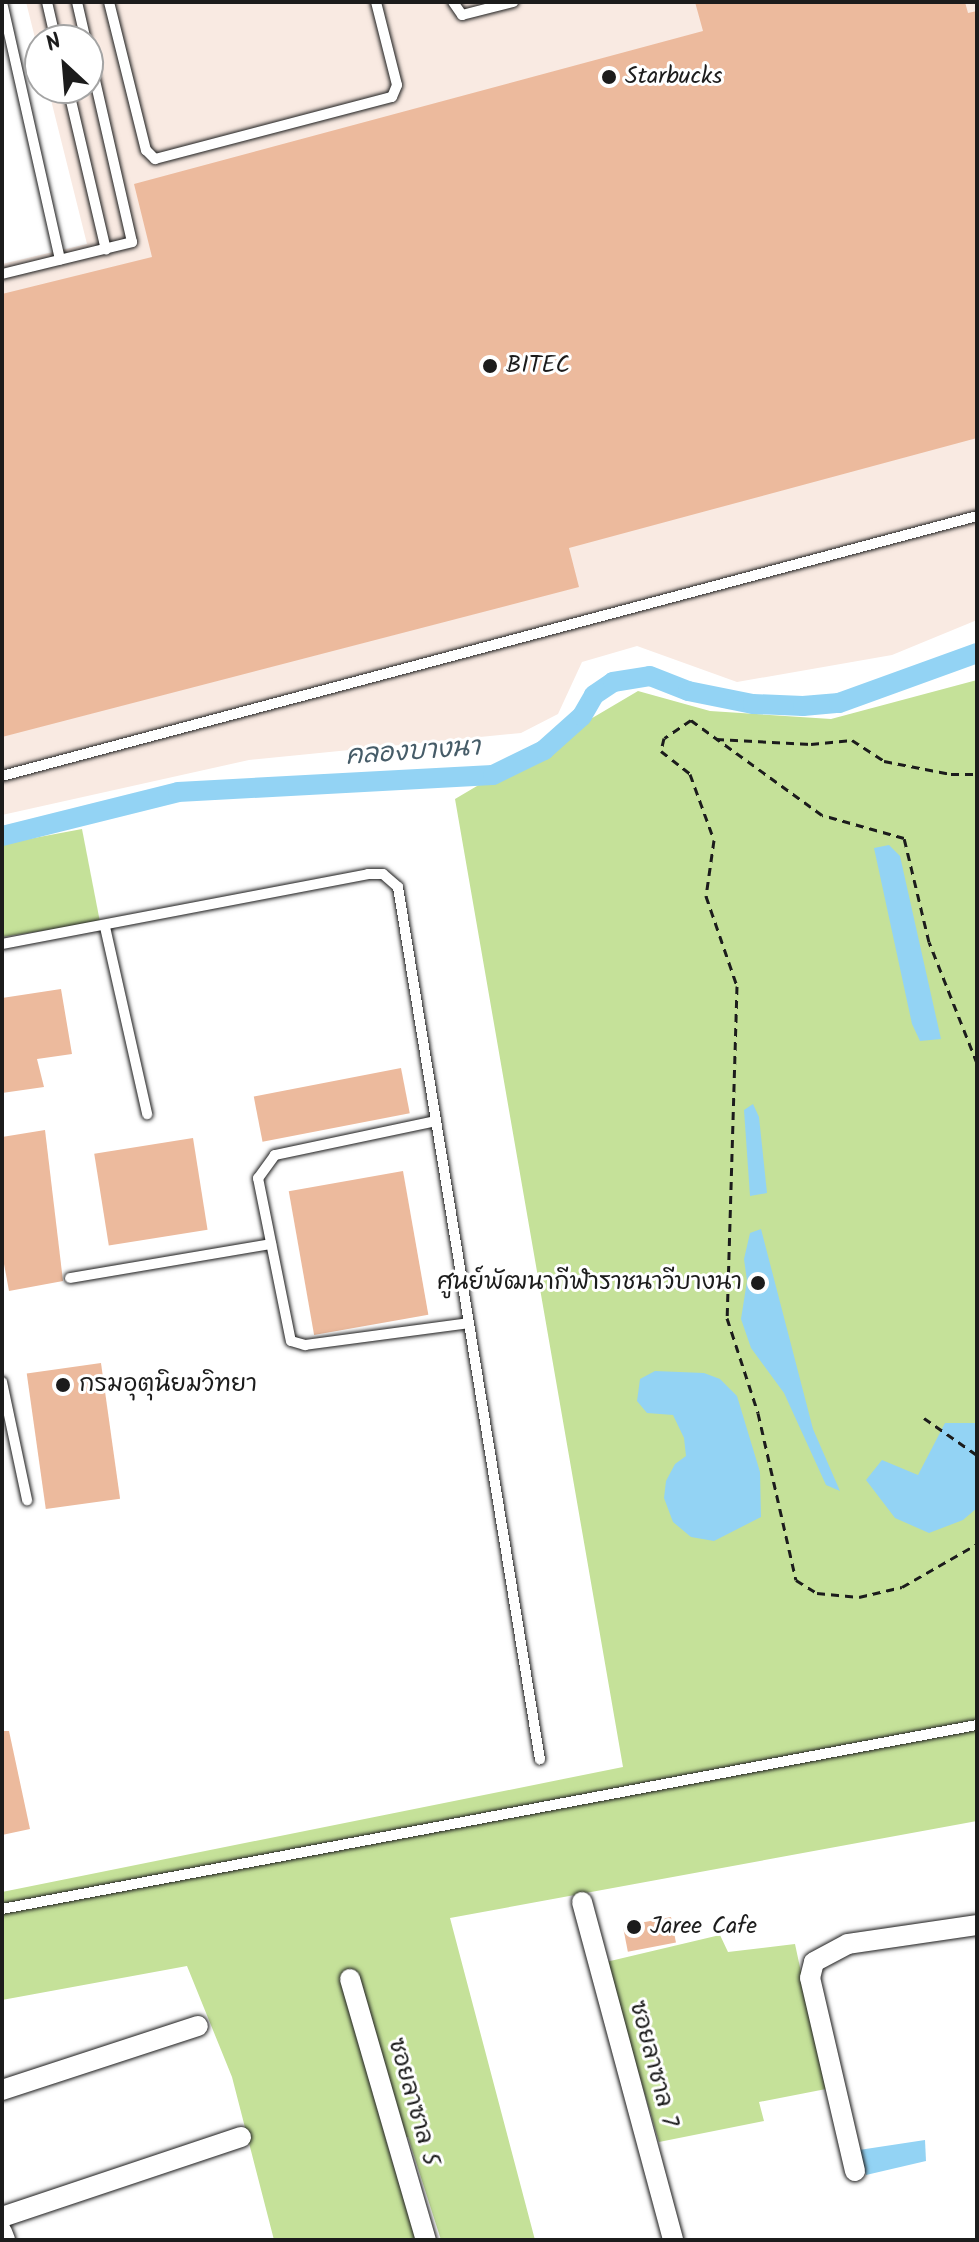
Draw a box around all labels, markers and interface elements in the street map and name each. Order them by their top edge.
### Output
north arrow [24,24,104,104]
text: N [40,25,68,63]
place label: Starbucks [625,63,723,91]
marker: Starbucks [600,68,618,86]
place label: BITEC [506,352,570,380]
marker: BITEC [481,357,499,375]
water label: คลองบางนา [345,733,481,773]
place label: ศูนย์พัฒนากีฬาราชนาวีบางนา [437,1269,742,1297]
marker: ศูนย์พัฒนากีฬาราชนาวีบางนา [749,1274,767,1292]
place label: กรมอุตุนิยมวิทยา [79,1371,257,1399]
marker: กรมอุตุนิยมวิทยา [54,1376,72,1394]
place label: Jaree Cafe [650,1913,757,1941]
marker: Jaree Cafe [625,1918,643,1936]
street label: ซอยลาซาล 7 [622,1998,684,2130]
street label: ซอยลาซาล 5 [381,2035,445,2169]

